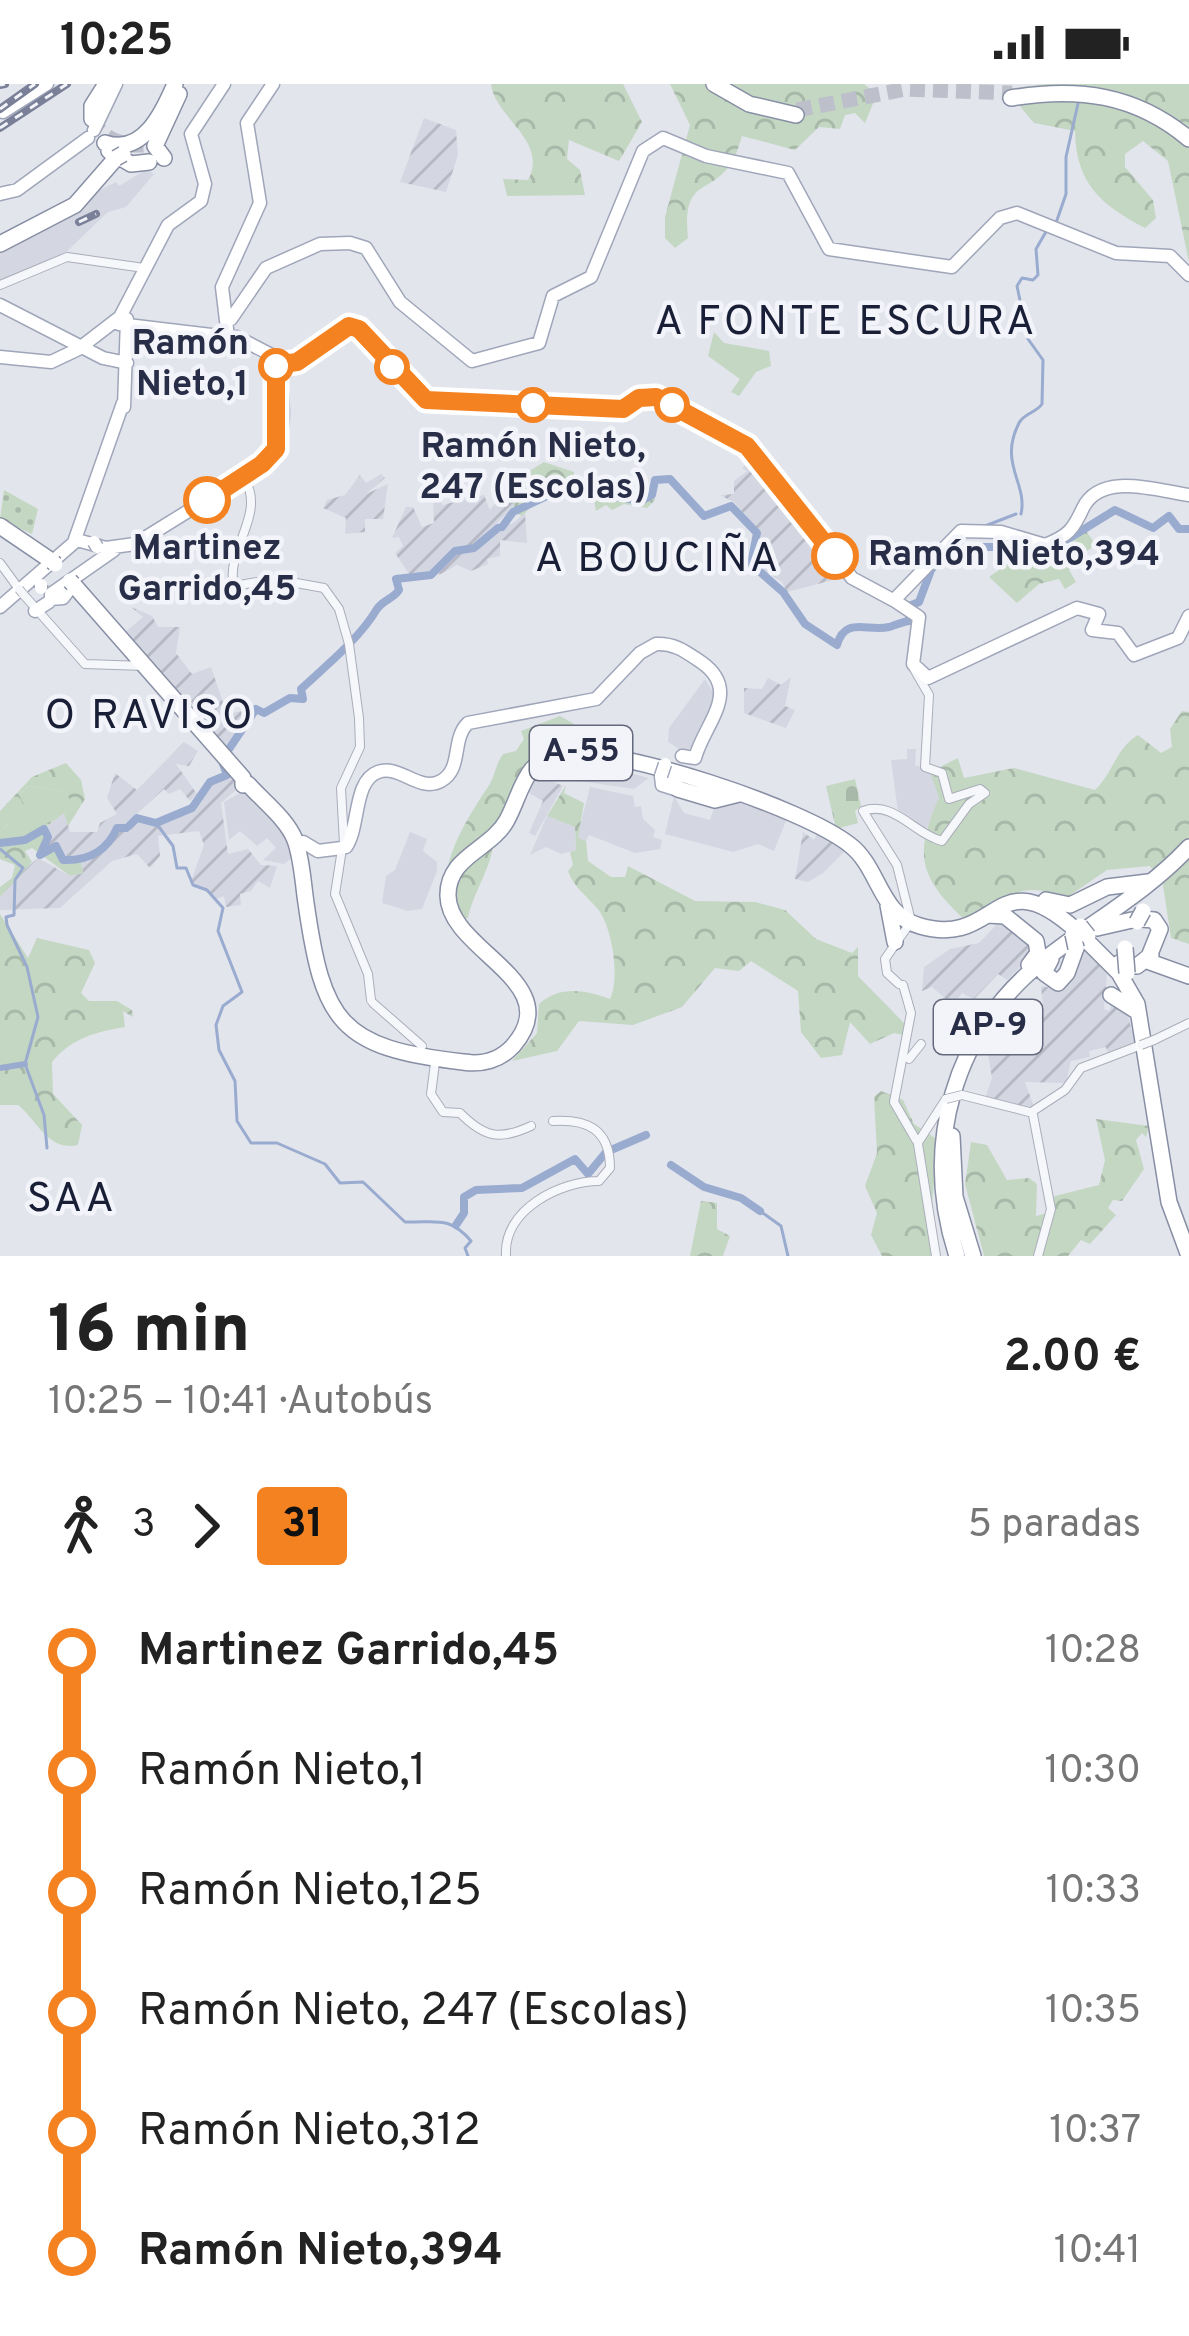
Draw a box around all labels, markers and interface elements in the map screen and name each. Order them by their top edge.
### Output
text: 10:25 [60,14,174,71]
district label: A FONTE ESCURA [654,297,1038,350]
place label: Ramón Nieto,1 [131,322,249,409]
marker: Ramón Nieto,1 [260,350,292,382]
unlabelled marker [376,351,408,383]
marker: Ramón Nieto, 247 (Escolas) [517,389,549,421]
unlabelled marker [656,389,688,421]
place label: Ramón Nieto, 247 (Escolas) [419,425,647,512]
marker: Martinez Garrido,45 [185,478,229,522]
place label: Martinez Garrido,45 [117,527,297,614]
district label: A BOUCIÑA [535,532,781,587]
place label: Ramón Nieto,394 [868,533,1160,579]
marker: Ramón Nieto,394 [813,534,857,578]
district label: O RAVISO [44,691,256,744]
road number: A-55 [530,726,632,780]
road number: AP-9 [934,1000,1042,1054]
district label: SAA [27,1174,117,1227]
text: 16 min [48,1292,250,1375]
text: 2.00 € [1003,1330,1141,1387]
text: 10:25 – 10:41 · Autobús [48,1379,433,1428]
icon: walk [48,1493,114,1559]
icon: forward [173,1493,239,1559]
text: 31 [281,1499,323,1552]
text: 3 [132,1502,155,1551]
text: 5 paradas [968,1502,1141,1551]
text: Martinez Garrido,45 [138,1624,559,1681]
text: 10:28 [1045,1628,1141,1677]
text: Ramón Nieto,1 [138,1744,426,1801]
text: 10:30 [1045,1748,1141,1797]
text: Ramón Nieto,125 [138,1864,482,1921]
text: 10:33 [1046,1868,1141,1917]
text: Ramón Nieto, 247 (Escolas) [138,1984,689,2041]
text: 10:35 [1045,1988,1141,2037]
text: Ramón Nieto,312 [138,2104,481,2161]
text: 10:37 [1049,2108,1141,2157]
text: Ramón Nieto,394 [138,2224,503,2281]
text: 10:41 [1054,2228,1141,2277]

